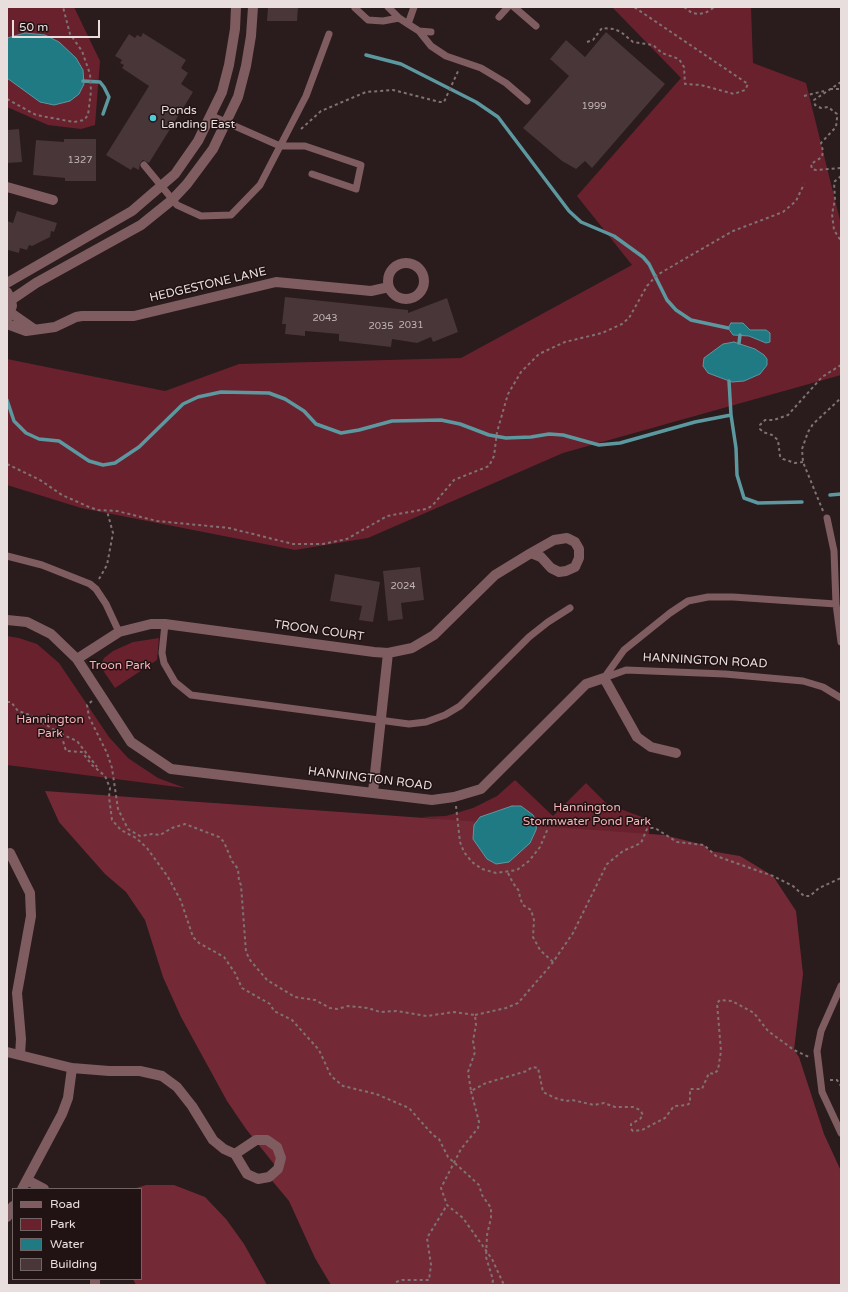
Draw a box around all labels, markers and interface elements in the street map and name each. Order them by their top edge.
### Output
scale bar [14,12,102,38]
text: 50 m [19,20,48,34]
house number: 1999 [581,100,607,112]
place label: Ponds Landing East [161,104,235,132]
marker: Ponds Landing East [148,113,158,123]
house number: 1327 [67,154,93,166]
street label: HEDGESTONE LANE [148,265,268,305]
house number: 2043 [312,312,338,324]
house number: 2031 [398,319,424,331]
house number: 2035 [368,320,394,332]
house number: 2024 [390,580,416,592]
street label: TROON COURT [273,618,365,644]
street label: HANNINGTON ROAD [642,651,768,671]
park label: Troon Park [89,659,151,673]
park label: Hannington Park [16,713,84,741]
street label: HANNINGTON ROAD [307,764,433,794]
park label: Hannington Stormwater Pond Park [523,801,651,829]
legend [12,1188,142,1280]
text: Road [50,1197,80,1211]
text: Park [50,1217,76,1231]
text: Water [50,1237,84,1251]
text: Building [50,1257,97,1271]

